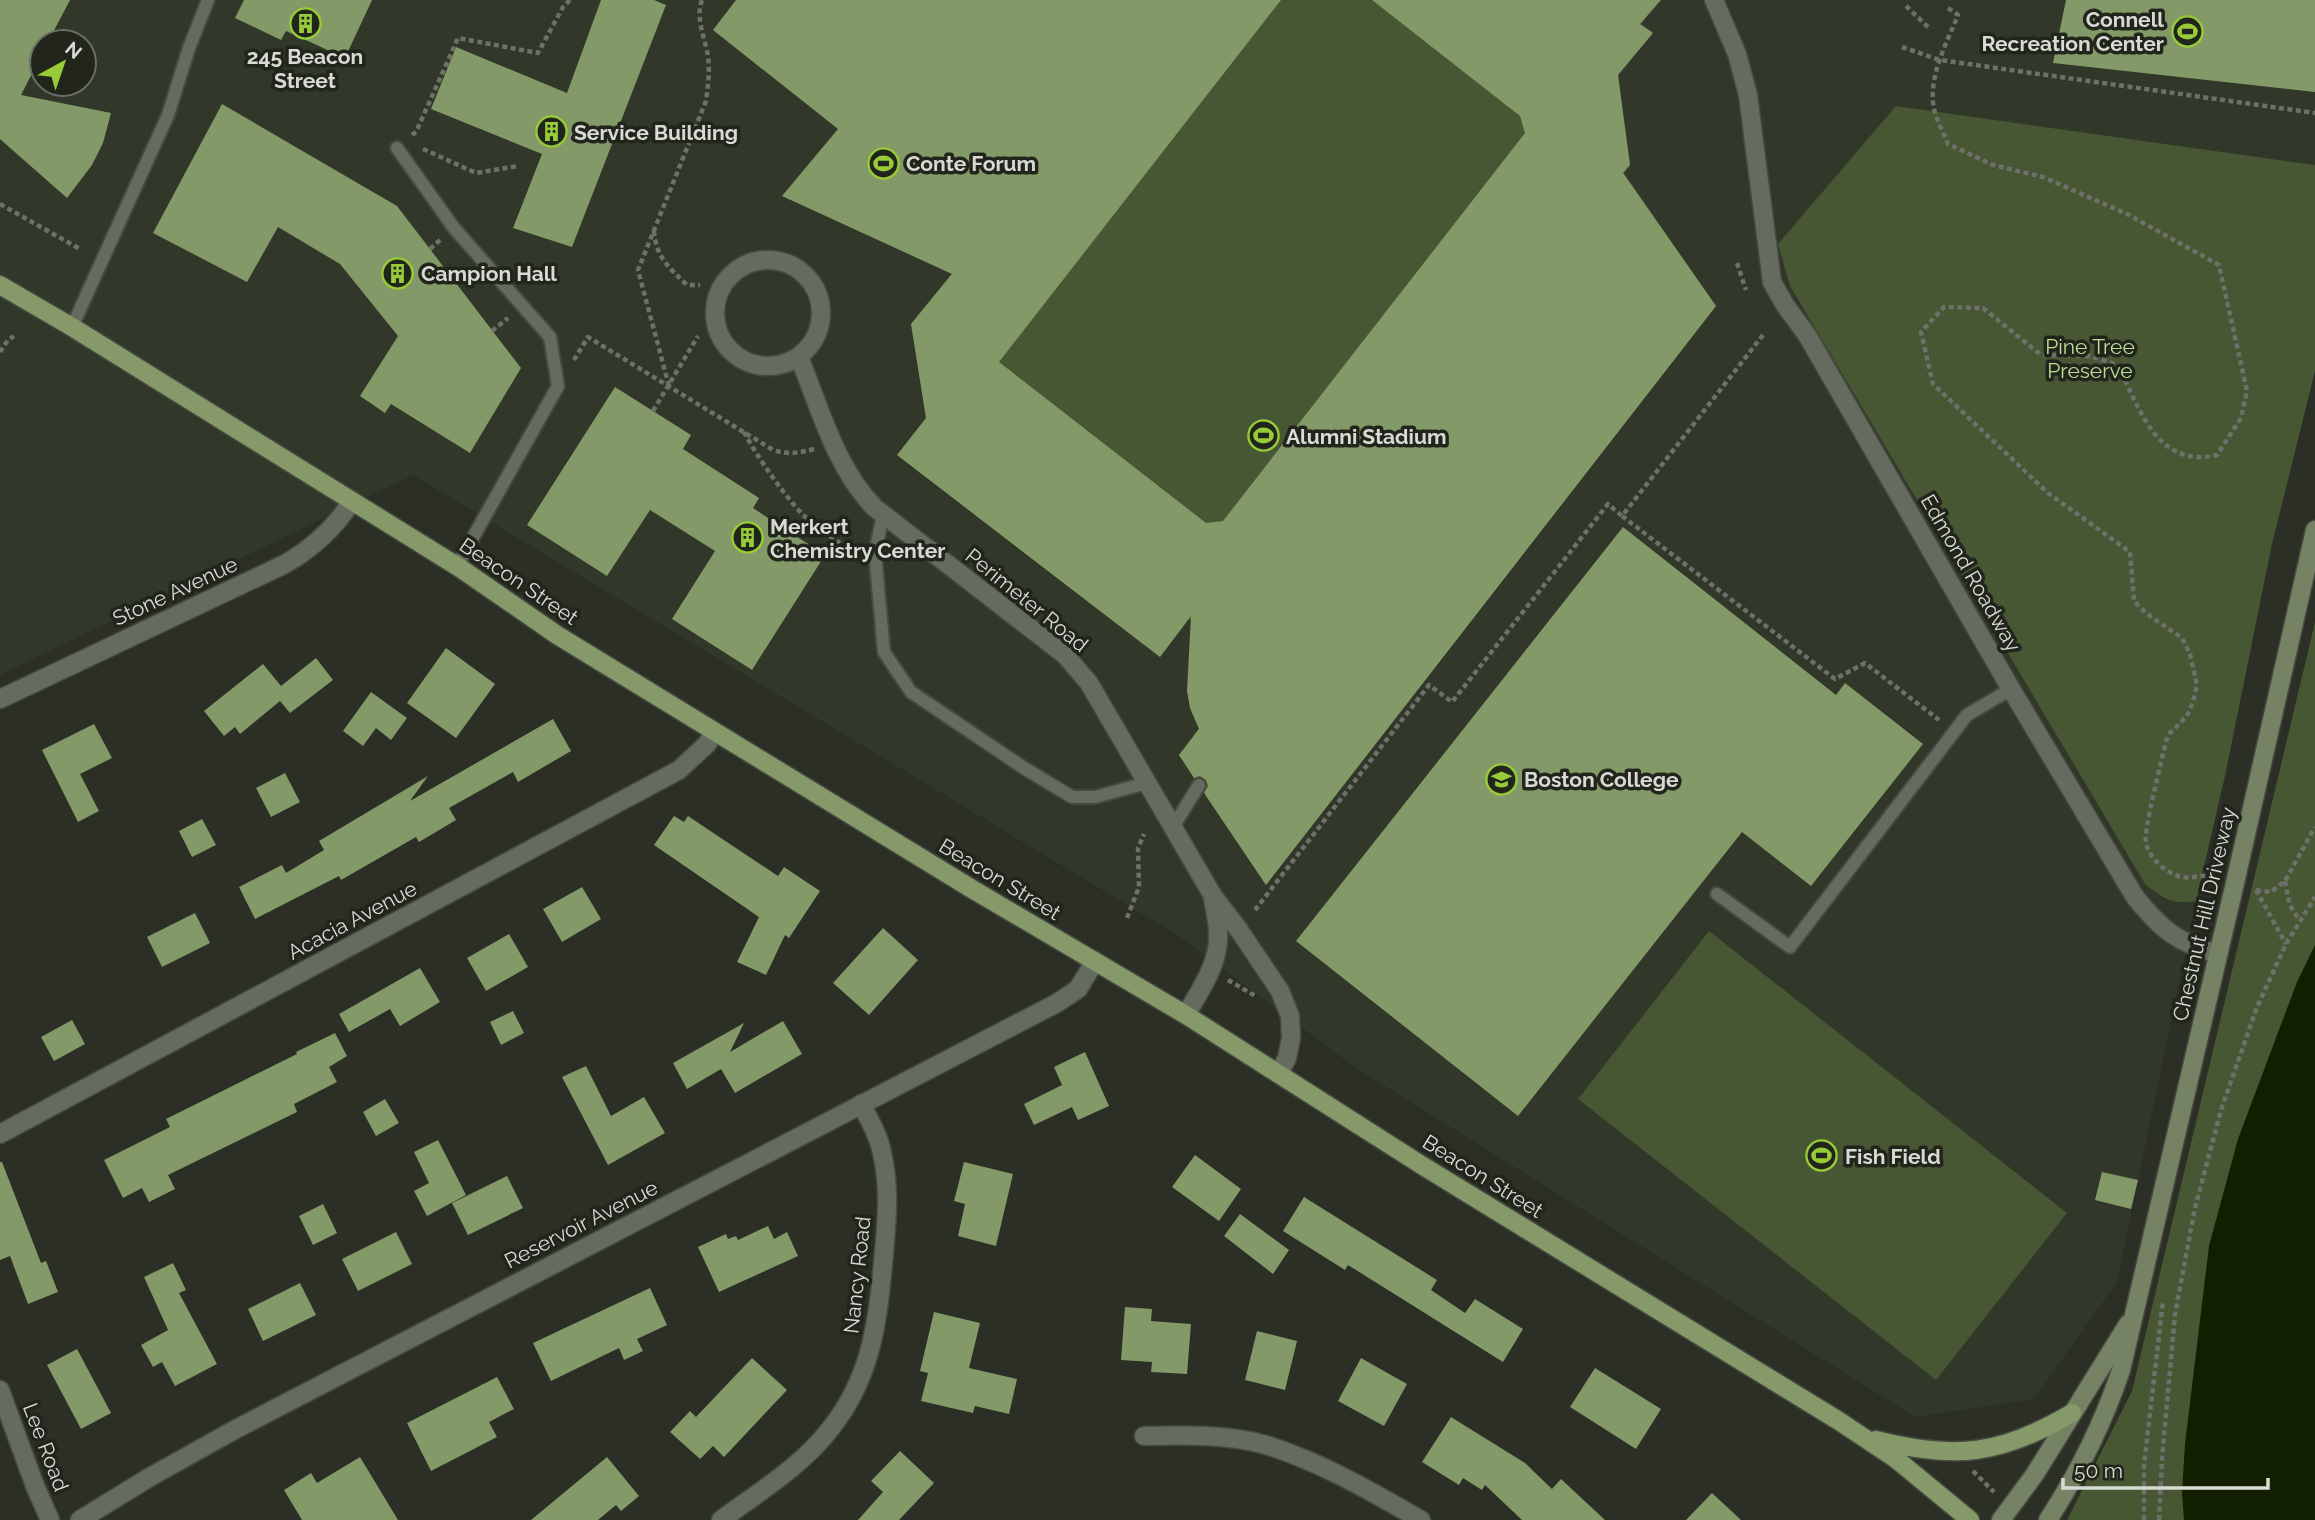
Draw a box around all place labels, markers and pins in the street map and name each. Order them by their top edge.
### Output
building icon: 245 Beacon Street [288,7,322,41]
place label: Connell Recreation Center [1981,7,2164,56]
sports icon: Connell Recreation Center [2170,14,2204,48]
place label: 245 Beacon Street [247,44,363,93]
building icon: Service Building [534,115,568,149]
place label: Service Building [574,120,738,145]
sports icon: Conte Forum [866,146,900,180]
place label: Conte Forum [906,151,1036,176]
building icon: Campion Hall [381,256,415,290]
place label: Campion Hall [421,261,557,286]
sports icon: Alumni Stadium [1246,419,1280,453]
place label: Alumni Stadium [1286,424,1446,449]
place label: Merkert Chemistry Center [770,514,945,563]
building icon: Merkert Chemistry Center [730,521,764,555]
school or university icon: Boston College [1484,762,1518,796]
place label: Boston College [1524,767,1679,792]
sports icon: Fish Field [1805,1139,1839,1173]
place label: Fish Field [1845,1144,1941,1169]

